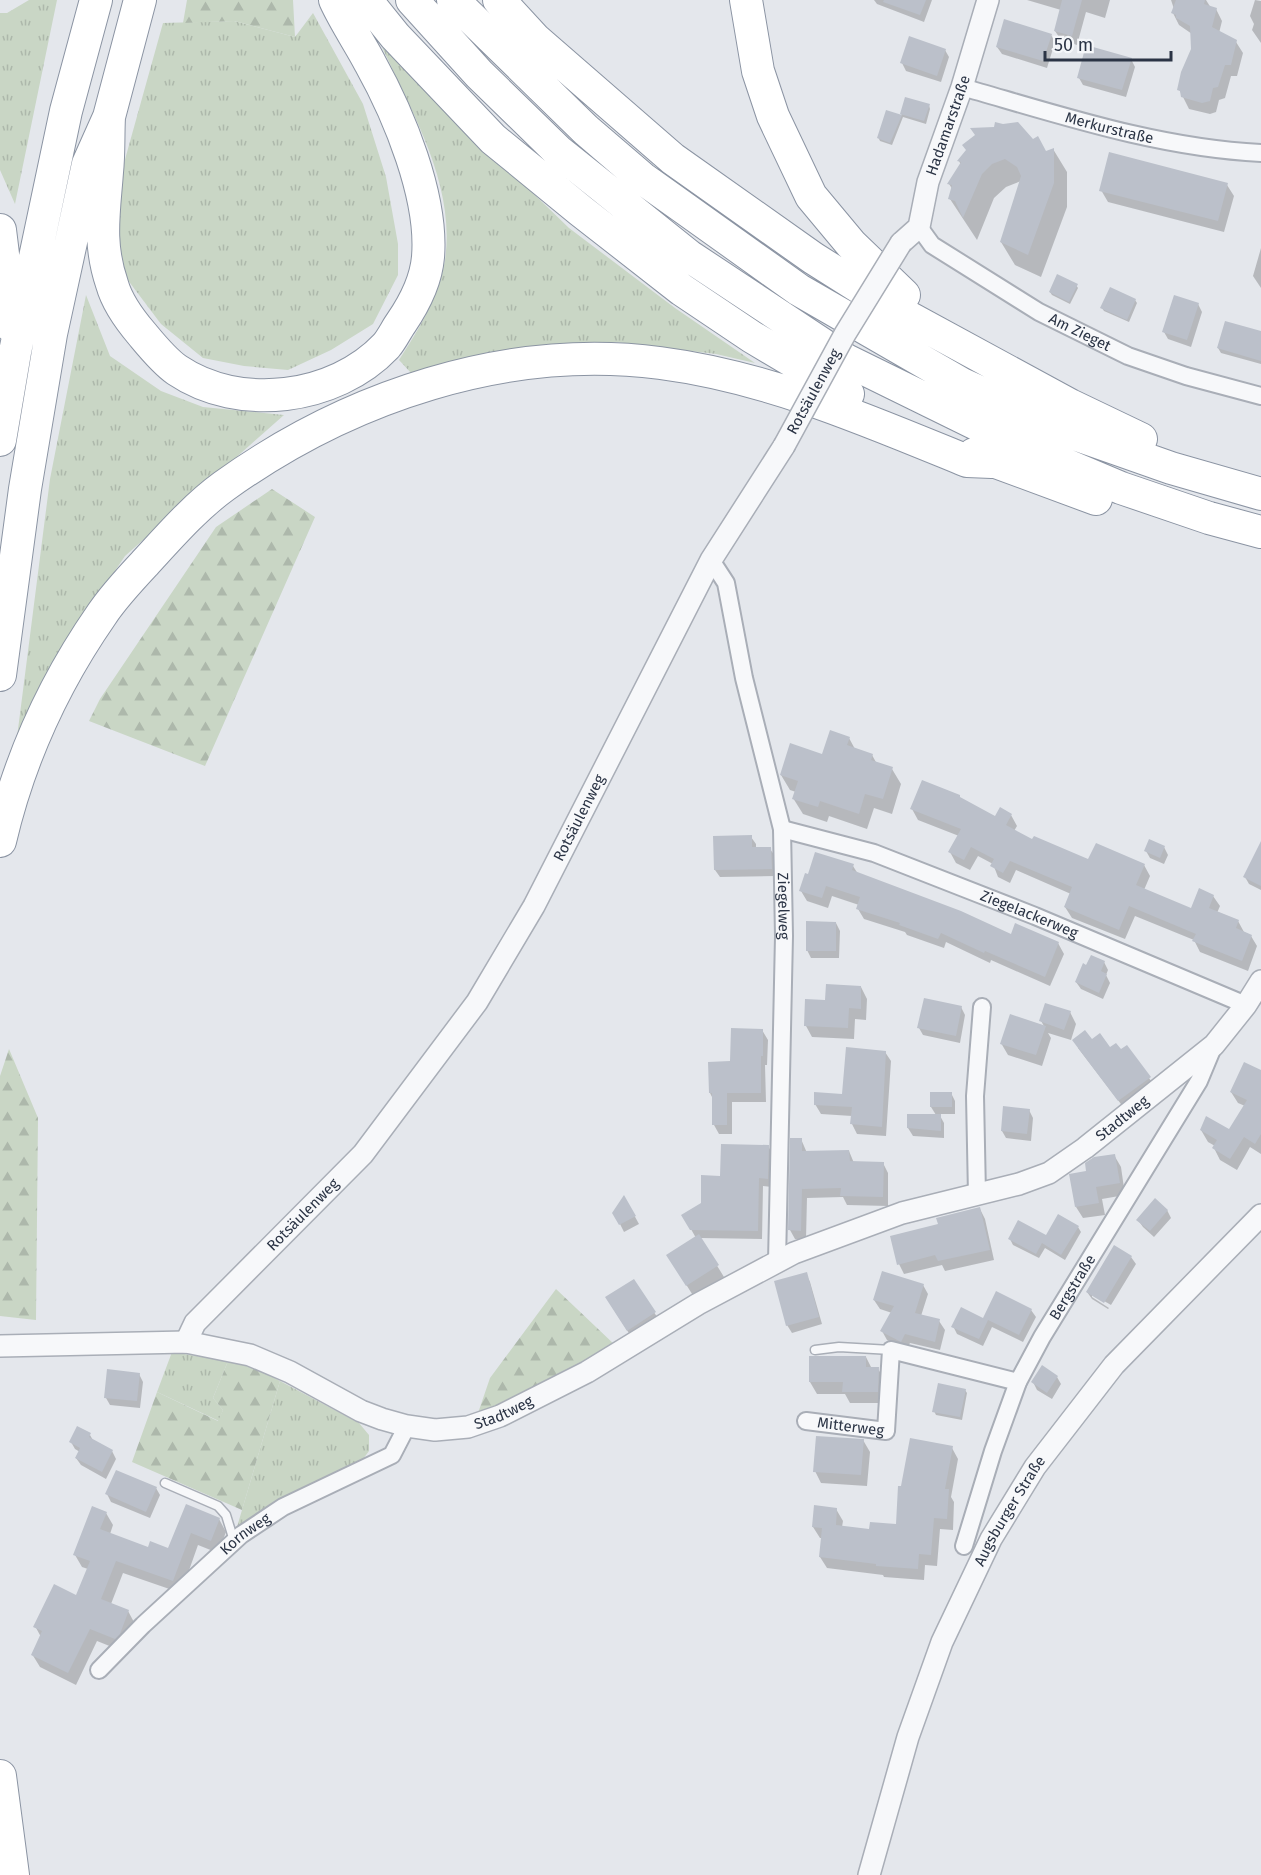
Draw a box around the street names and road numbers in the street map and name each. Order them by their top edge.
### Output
street label: Hadamarstraße [922,73,974,178]
street label: Merkurstraße [1063,108,1155,147]
street label: Am Zieget [1046,309,1114,355]
street label: Rotsäulenweg [783,345,844,438]
street label: Rotsäulenweg [549,771,609,864]
street label: Ziegelweg [774,872,793,940]
street label: Ziegelackerweg [978,886,1081,942]
street label: Stadtweg [1092,1092,1153,1145]
street label: Rotsäulenweg [263,1174,343,1255]
street label: Bergstraße [1046,1251,1099,1323]
street label: Stadtweg [472,1392,536,1433]
street label: Mitterweg [816,1413,885,1440]
street label: Augsburger Straße [970,1452,1049,1569]
street label: Kornweg [216,1509,274,1559]

